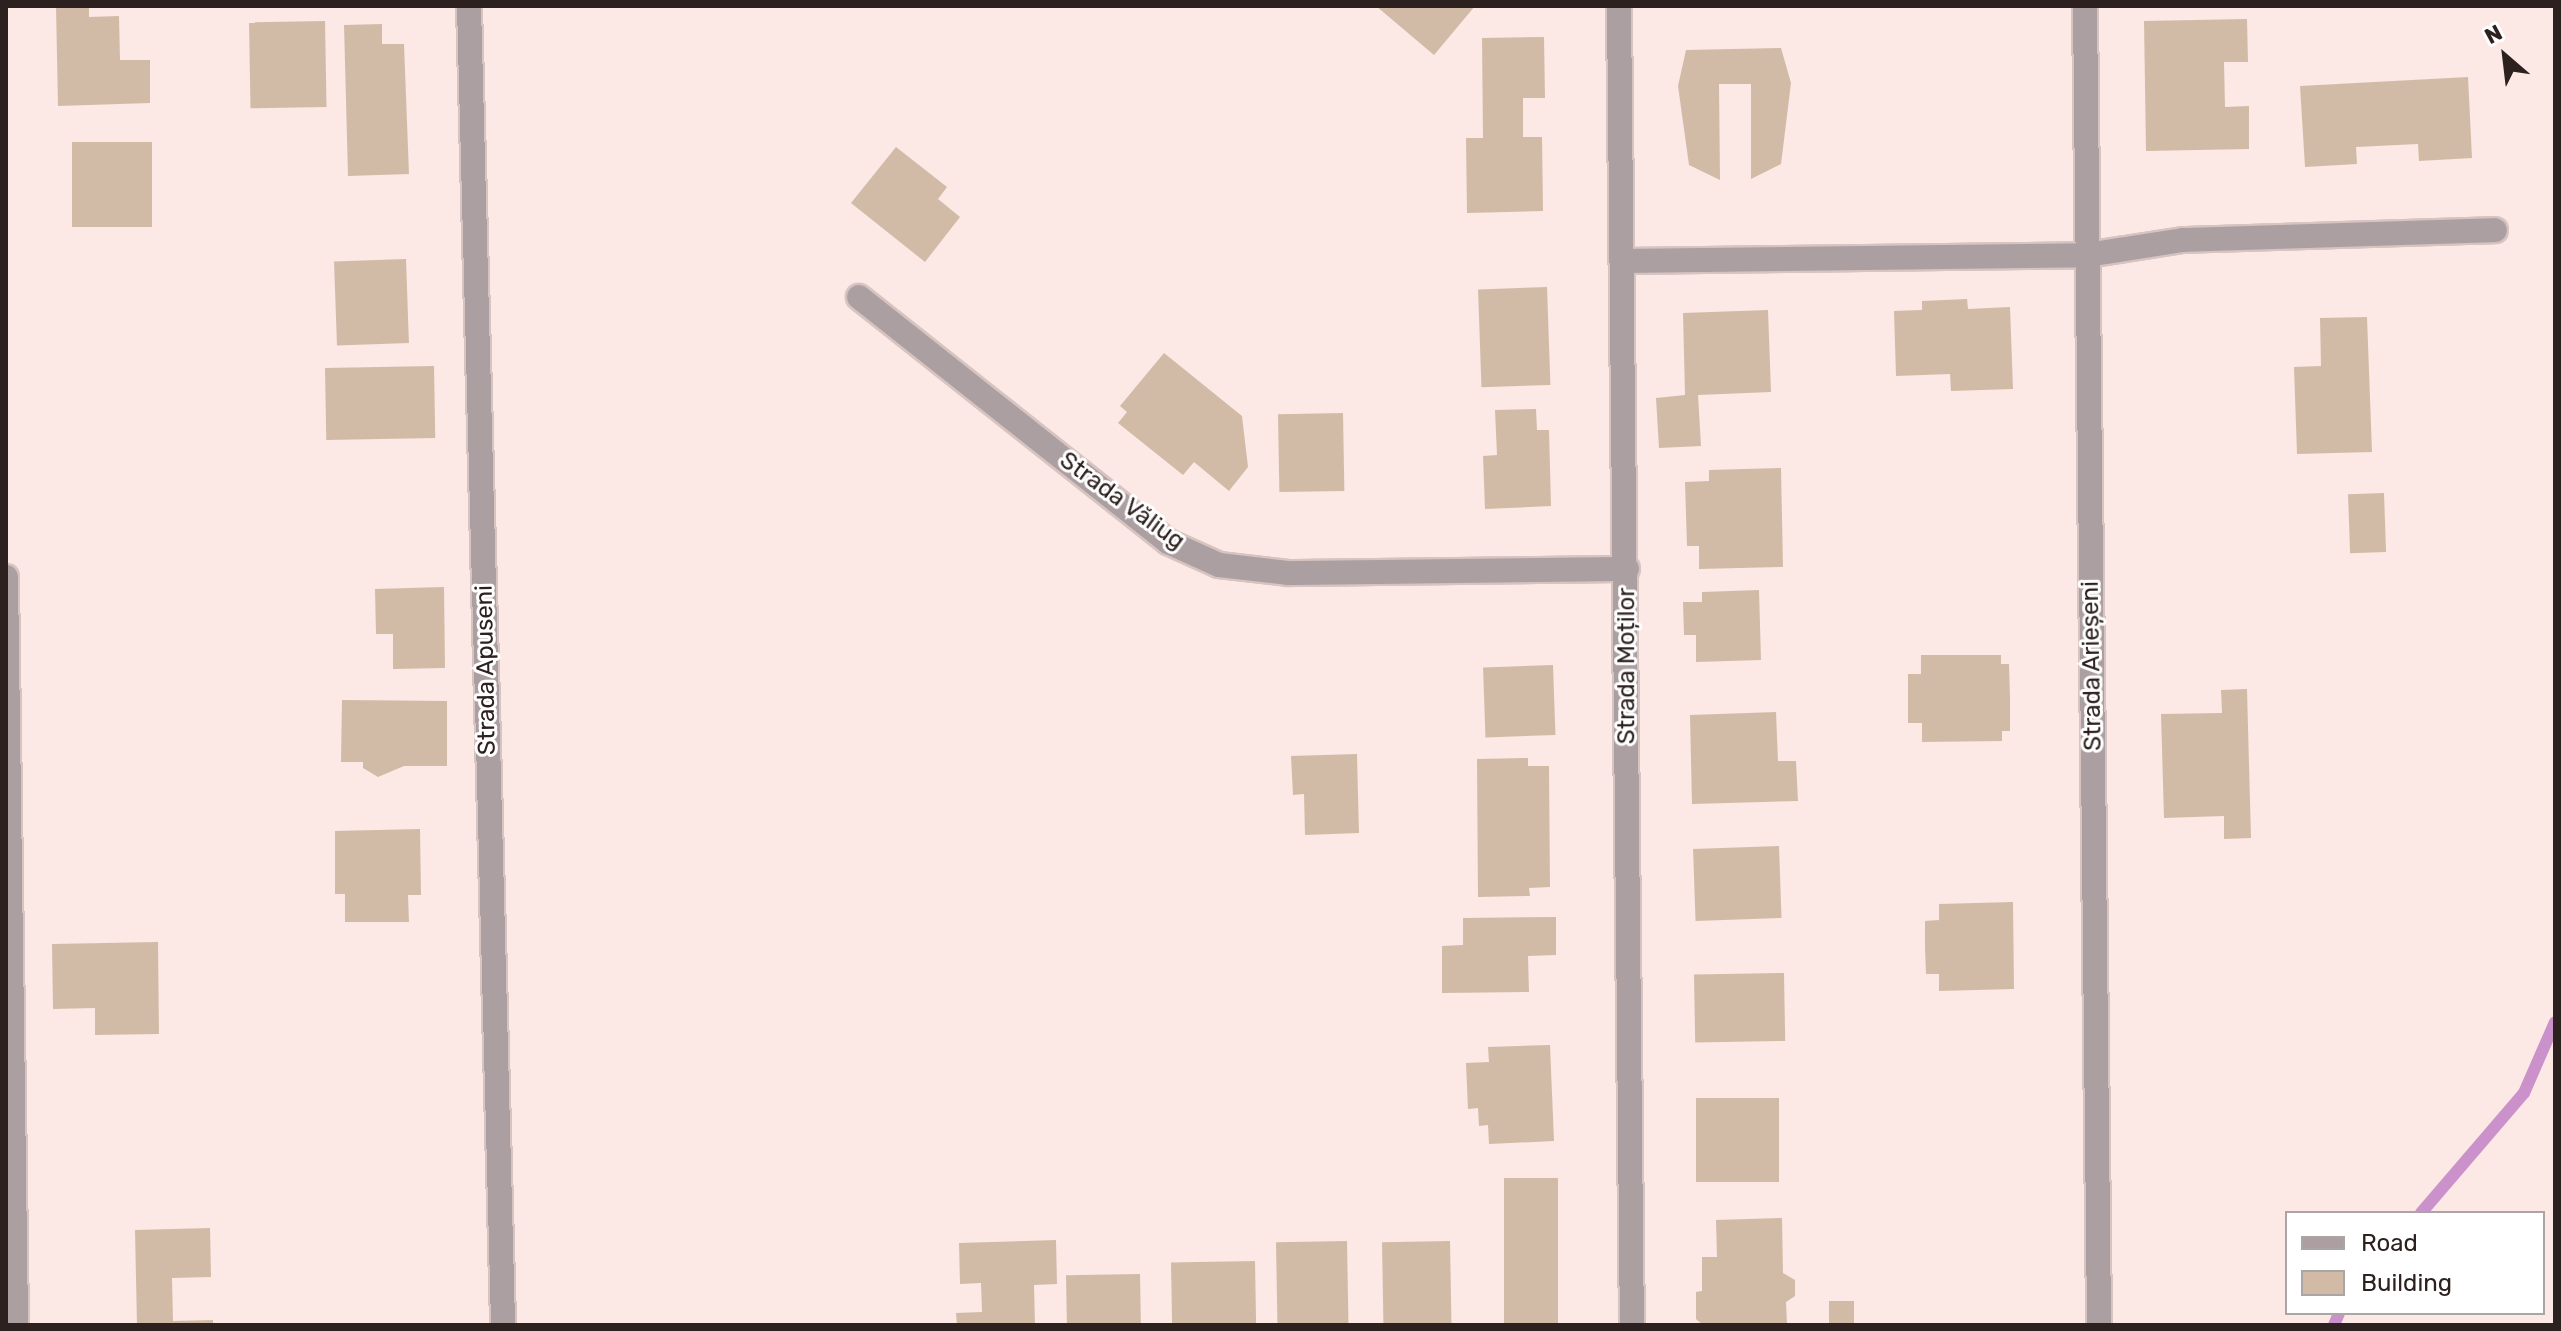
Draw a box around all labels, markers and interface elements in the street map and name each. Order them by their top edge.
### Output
north arrow [2465,16,2545,96]
text: N [2480,19,2507,50]
street label: Strada Văliug [1054,446,1190,556]
street label: Strada Arieșeni [2076,581,2108,751]
street label: Strada Apuseni [470,584,502,756]
street label: Strada Moților [1613,588,1641,744]
legend [2285,1211,2545,1315]
text: Road [2361,1229,2418,1257]
text: Building [2361,1269,2452,1297]

